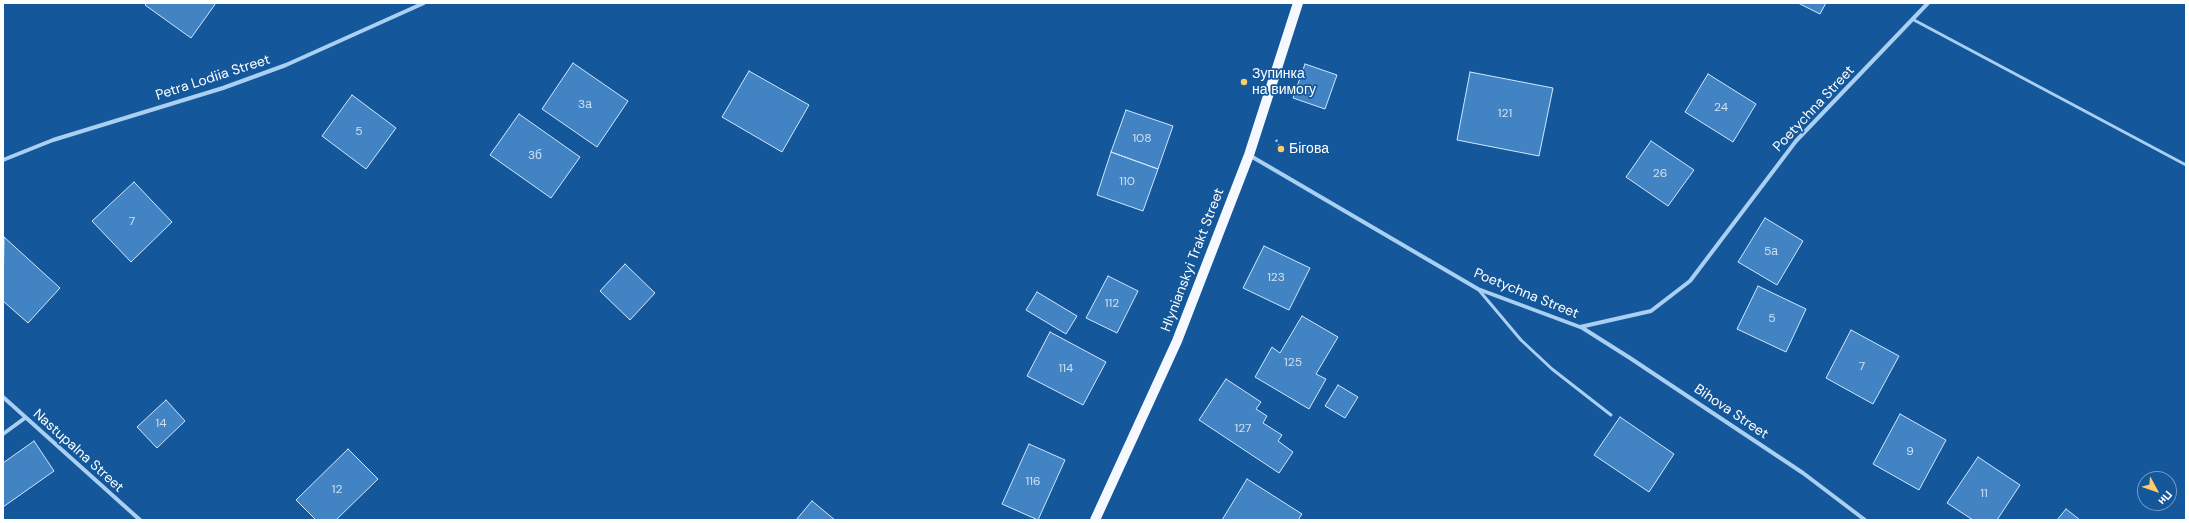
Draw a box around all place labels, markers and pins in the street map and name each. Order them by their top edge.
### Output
place label: Зупинка на вимогу [1252,66,1316,98]
marker: Зупинка на вимогу [1239,77,1249,87]
place label: Бігова [1289,141,1329,157]
marker: Бігова [1276,144,1286,154]

